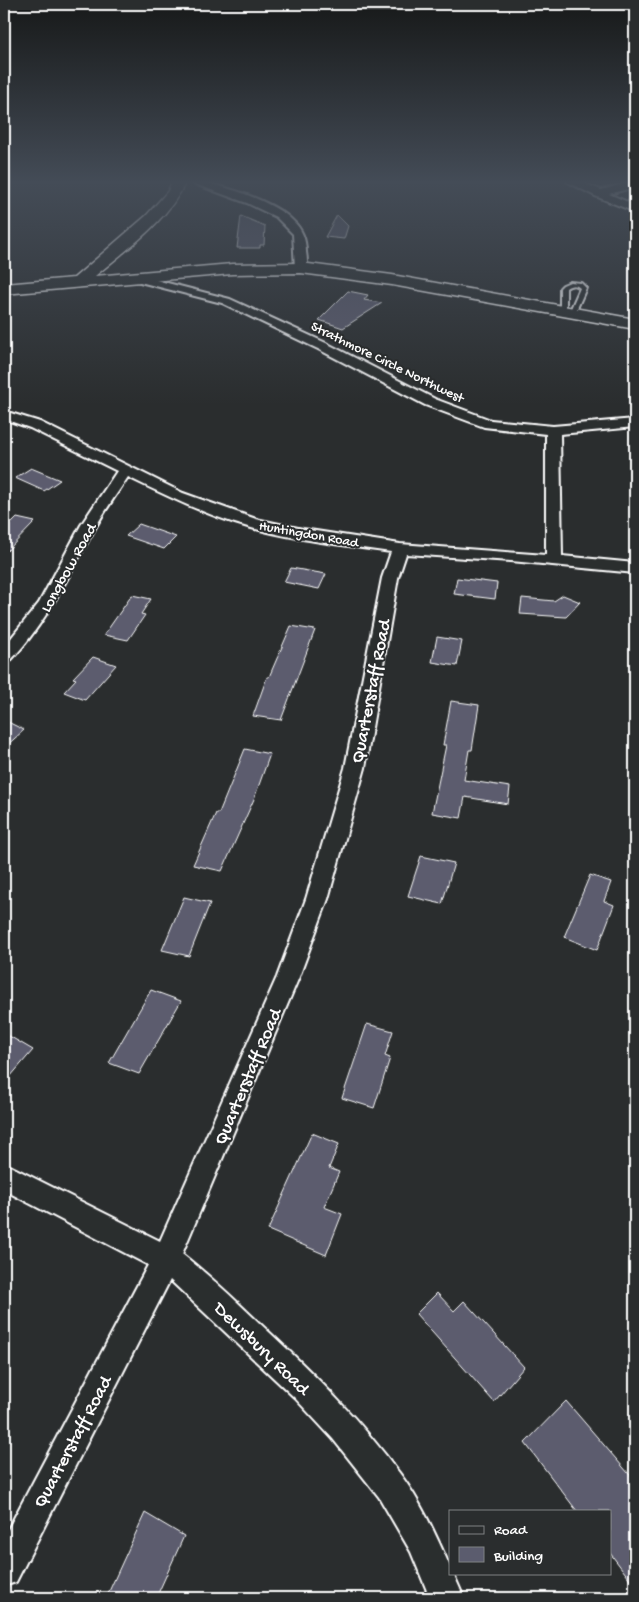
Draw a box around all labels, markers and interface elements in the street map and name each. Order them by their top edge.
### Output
street label: Strathmore Circle Northwest [308,319,467,408]
street label: Huntingdon Road [258,518,361,553]
street label: Longbow Road [38,519,103,616]
street label: Quarterstaff Road [347,616,398,766]
street label: Quarterstaff Road [210,1004,289,1149]
street label: Dewsbury Road [206,1296,315,1402]
street label: Quarterstaff Road [30,1371,119,1513]
legend [449,1510,612,1574]
text: Road [494,1522,528,1540]
text: Building [493,1548,543,1566]

